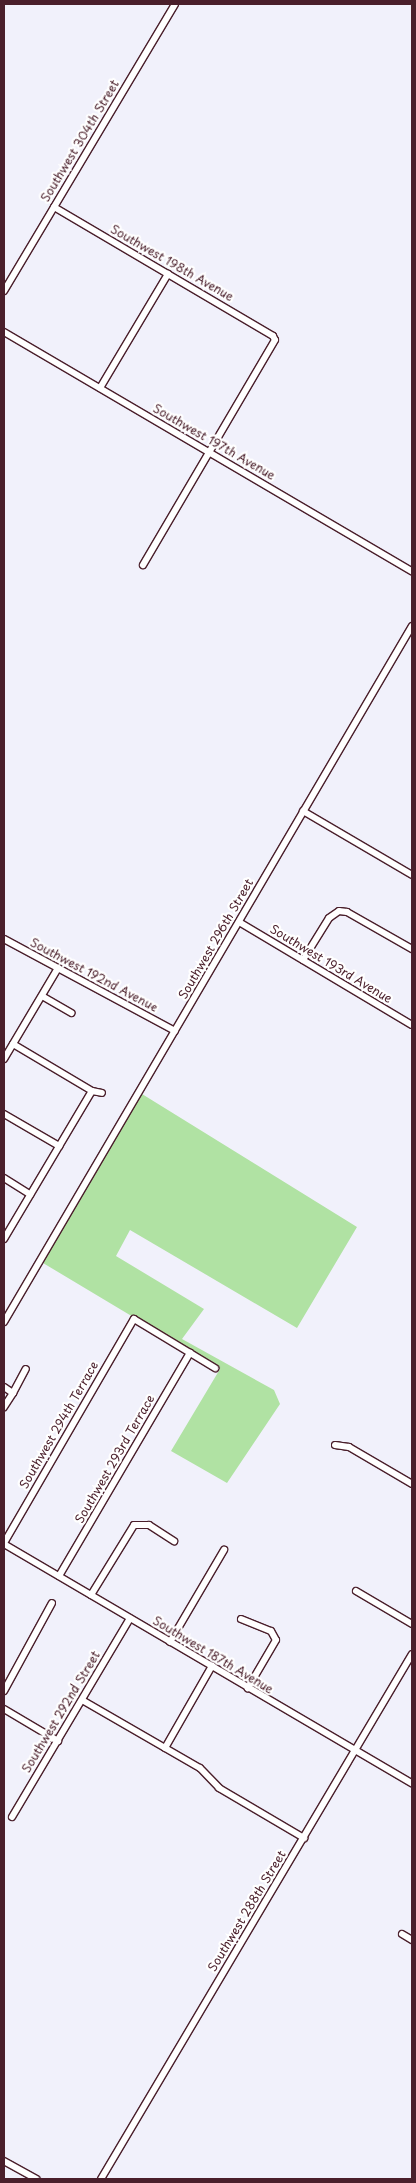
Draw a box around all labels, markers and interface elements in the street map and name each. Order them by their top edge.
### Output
street label: Southwest 304th Street [38,77,122,205]
street label: Southwest 198th Avenue [108,222,236,304]
street label: Southwest 197th Avenue [150,401,278,483]
street label: Southwest 296th Street [175,875,257,1003]
street label: Southwest 193rd Avenue [267,922,395,1006]
street label: Southwest 192nd Avenue [28,935,160,1015]
street label: Southwest 294th Terrace [16,1358,102,1492]
street label: Southwest 293rd Terrace [72,1392,158,1526]
street label: Southwest 187th Avenue [150,1613,276,1697]
street label: Southwest 292nd Street [19,1648,103,1776]
street label: Southwest 288th Street [205,1848,289,1974]

